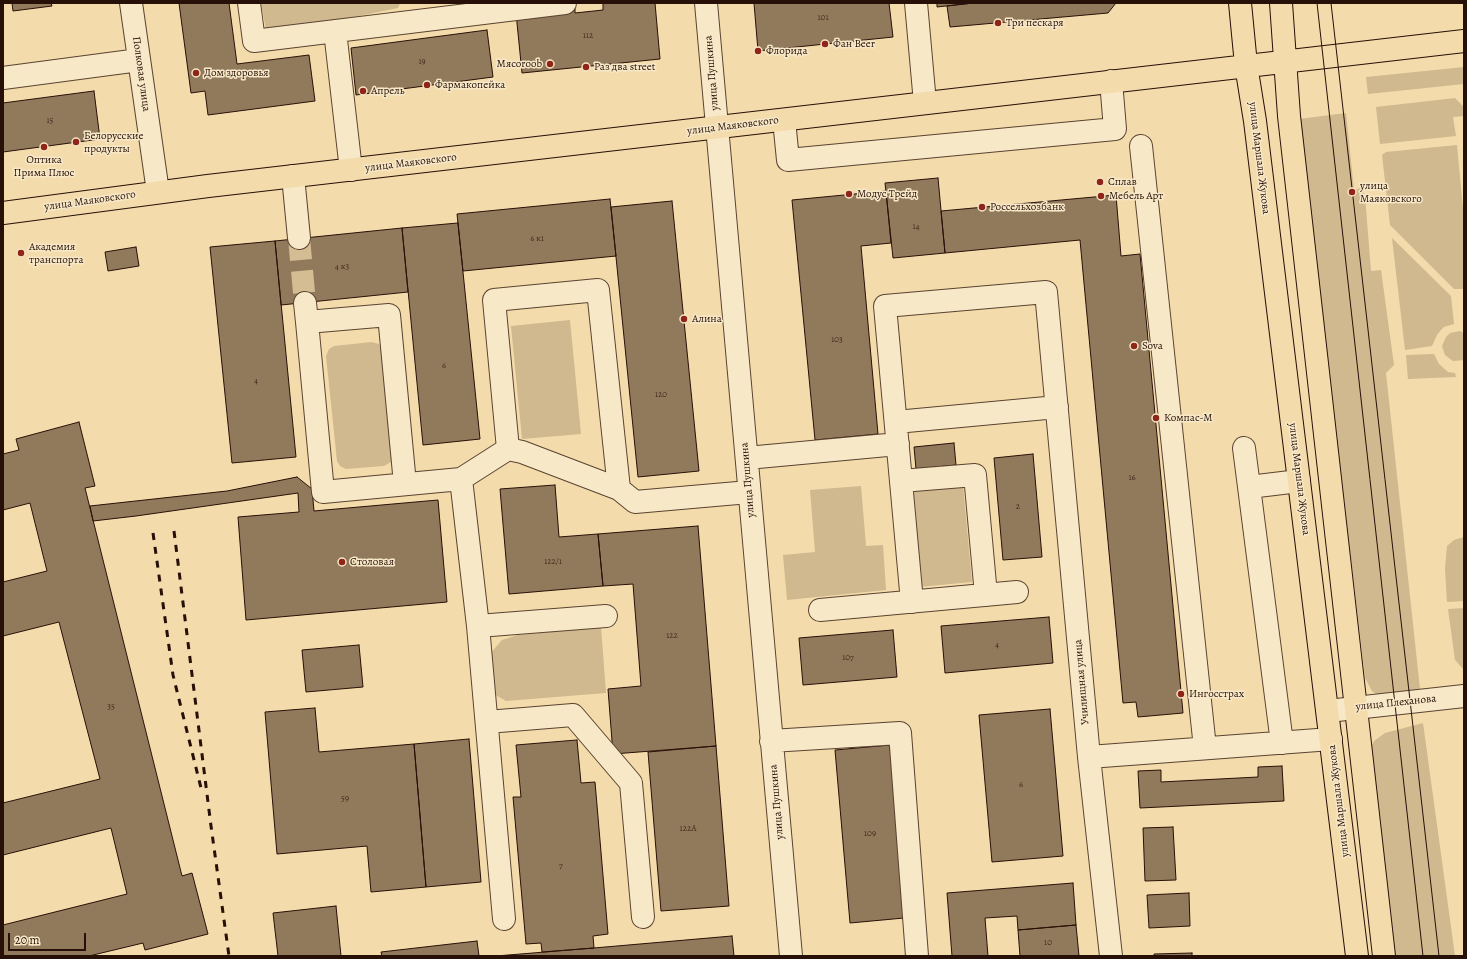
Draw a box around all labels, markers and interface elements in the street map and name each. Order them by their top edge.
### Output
house number: 101 [818,13,828,23]
place label: Три пескаря [1006,16,1064,30]
marker: Три пескаря [993,18,1003,28]
house number: 112 [583,31,593,41]
street label: улица Пушкина [702,35,722,111]
street label: Полковая улица [129,36,153,112]
place label: Фан Beer [833,37,875,51]
marker: Фан Beer [820,39,830,49]
place label: Флорида [766,44,807,58]
marker: Флорида [753,46,763,56]
house number: 19 [418,57,426,67]
place label: Мясоroob [497,57,542,71]
marker: Мясоroob [545,59,555,69]
place label: Раз два street [594,60,655,74]
marker: Раз два street [581,62,591,72]
place label: Дом здоровья [204,66,269,80]
marker: Дом здоровья [191,68,201,78]
place label: Фармакопейка [435,78,505,92]
marker: Фармакопейка [422,80,432,90]
place label: Апрель [371,84,405,98]
marker: Апрель [358,86,368,96]
street label: улица Маршала Жукова [1246,101,1272,215]
street label: улица Маяковского [686,114,780,138]
house number: 15 [47,116,53,126]
place label: Белорусские продукты [84,129,144,155]
marker: Белорусские продукты [71,137,81,147]
marker: Оптика Прима Плюс [39,142,49,152]
street label: улица Маяковского [364,151,458,175]
place label: Оптика Прима Плюс [14,153,74,179]
place label: Сплав [1108,175,1137,189]
marker: Сплав [1095,177,1105,187]
place label: улица Маяковского [1360,179,1422,205]
place label: Модус Трейд [857,187,917,201]
marker: улица Маяковского [1347,187,1357,197]
street label: улица Маяковского [43,188,137,214]
marker: Модус Трейд [844,189,854,199]
place label: Мебель Арт [1109,189,1163,203]
marker: Мебель Арт [1096,191,1106,201]
place label: Россельхозбанк [990,200,1064,214]
marker: Россельхозбанк [977,202,987,212]
house number: 14 [912,222,920,232]
house number: 6 к1 [530,234,544,244]
place label: Академия транспорта [29,240,83,266]
marker: Академия транспорта [16,248,26,258]
house number: 4 к3 [335,262,349,272]
place label: Алина [692,312,722,326]
marker: Алина [679,314,689,324]
house number: 103 [831,335,843,345]
place label: Sova [1142,339,1163,353]
marker: Sova [1129,341,1139,351]
house number: 6 [442,361,446,371]
house number: 4 [254,376,258,386]
house number: 120 [655,390,667,400]
place label: Компас-М [1164,411,1213,425]
marker: Компас-М [1151,413,1161,423]
street label: улица Маршала Жукова [1286,422,1312,536]
street label: улица Пушкина [738,442,758,518]
house number: 16 [1128,473,1136,483]
house number: 2 [1016,502,1020,512]
place label: Столовая [350,555,394,569]
marker: Столовая [337,557,347,567]
house number: 122/1 [544,557,562,567]
house number: 122 [666,631,678,641]
street label: Училищная улица [1072,639,1092,725]
house number: 4 [995,640,999,650]
house number: 107 [842,653,854,663]
place label: Ингосстрах [1189,687,1244,701]
marker: Ингосстрах [1176,689,1186,699]
street label: улица Плеханова [1355,692,1437,714]
house number: 35 [107,702,115,712]
street label: улица Маршала Жукова [1326,744,1352,858]
street label: улица Пушкина [767,764,787,840]
house number: 6 [1019,780,1023,790]
house number: 59 [341,794,349,804]
house number: 122А [680,824,696,834]
house number: 109 [864,829,876,839]
house number: 7 [559,861,563,871]
scale bar [10,925,88,951]
text: 20 m [15,932,39,948]
house number: 10 [1044,938,1052,948]

